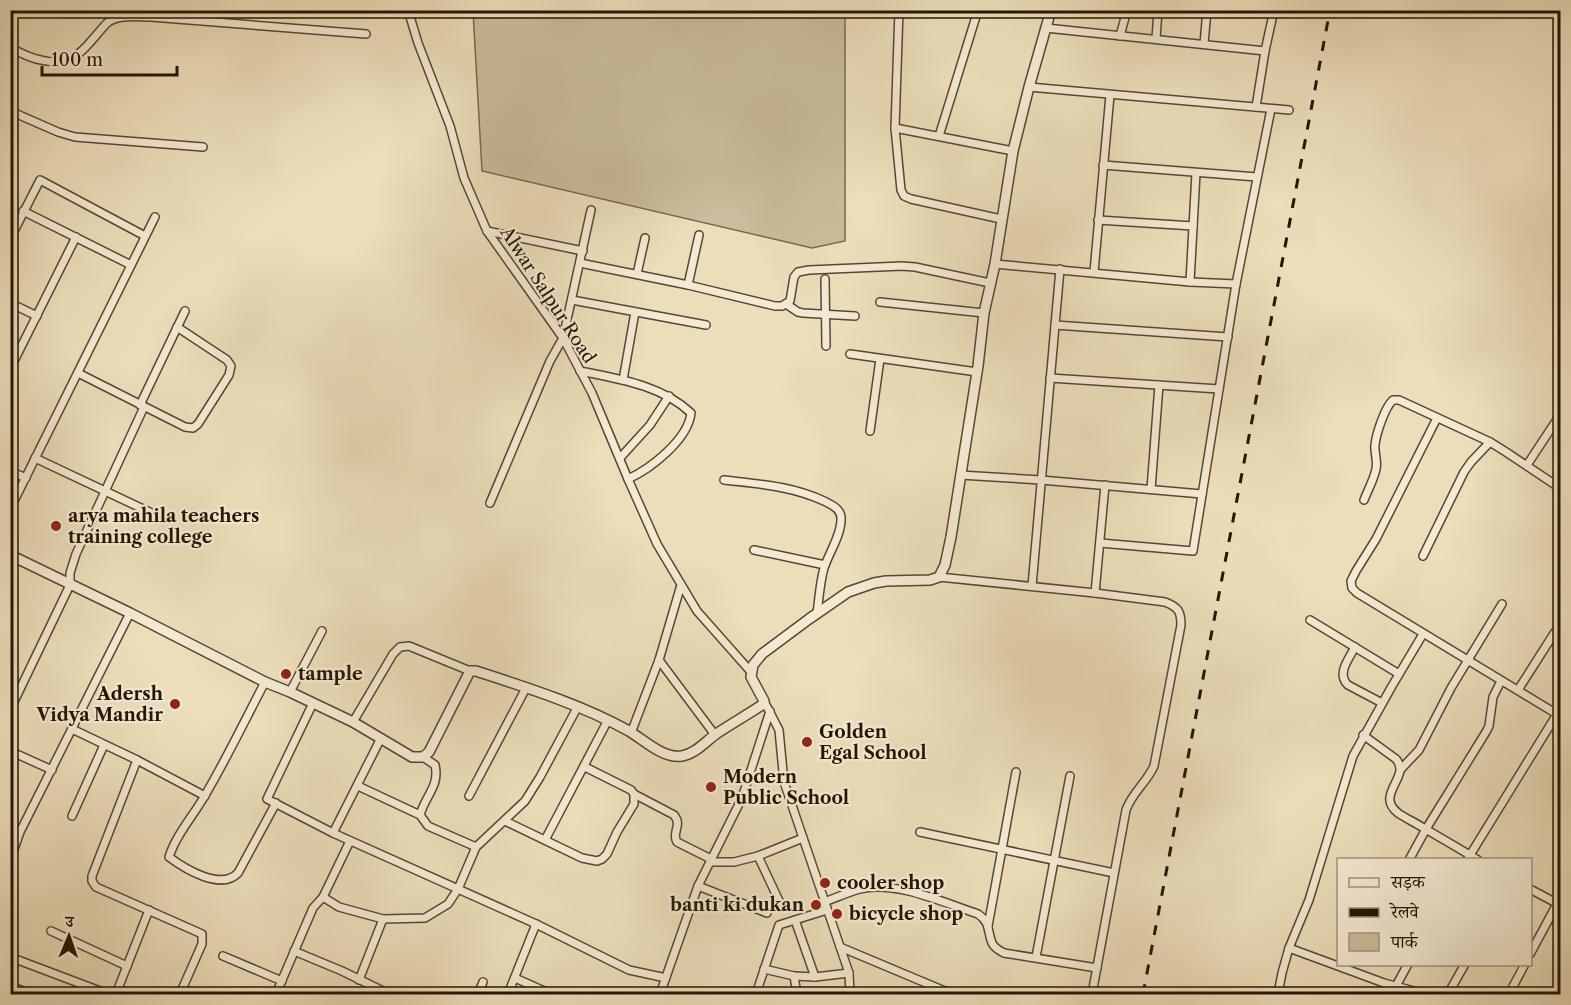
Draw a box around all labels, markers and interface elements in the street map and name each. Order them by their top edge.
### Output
scale bar [42,39,177,77]
text: 100 m [51,49,103,71]
street label: Alwar Salpur Road [495,222,600,368]
place label: arya mahila teachers training college [68,505,259,548]
marker: arya mahila teachers training college [49,519,63,533]
place label: tample [298,663,363,685]
marker: tample [279,667,293,681]
place label: Adersh Vidya Mandir [36,683,164,726]
marker: Adersh Vidya Mandir [168,697,182,711]
place label: Golden Egal School [819,721,927,764]
marker: Golden Egal School [800,735,814,749]
place label: Modern Public School [723,766,849,809]
marker: Modern Public School [704,780,718,794]
legend [1337,858,1532,966]
text: सड़क [1390,871,1426,893]
place label: cooler shop [837,872,944,894]
marker: cooler shop [818,876,832,890]
place label: banti ki dukan [669,894,805,916]
marker: banti ki dukan [809,898,823,912]
text: रेलवे [1389,901,1420,923]
place label: bicycle shop [848,903,963,925]
north arrow [39,906,99,966]
marker: bicycle shop [830,907,844,921]
text: उ [64,911,76,931]
text: पार्क [1390,931,1419,953]

